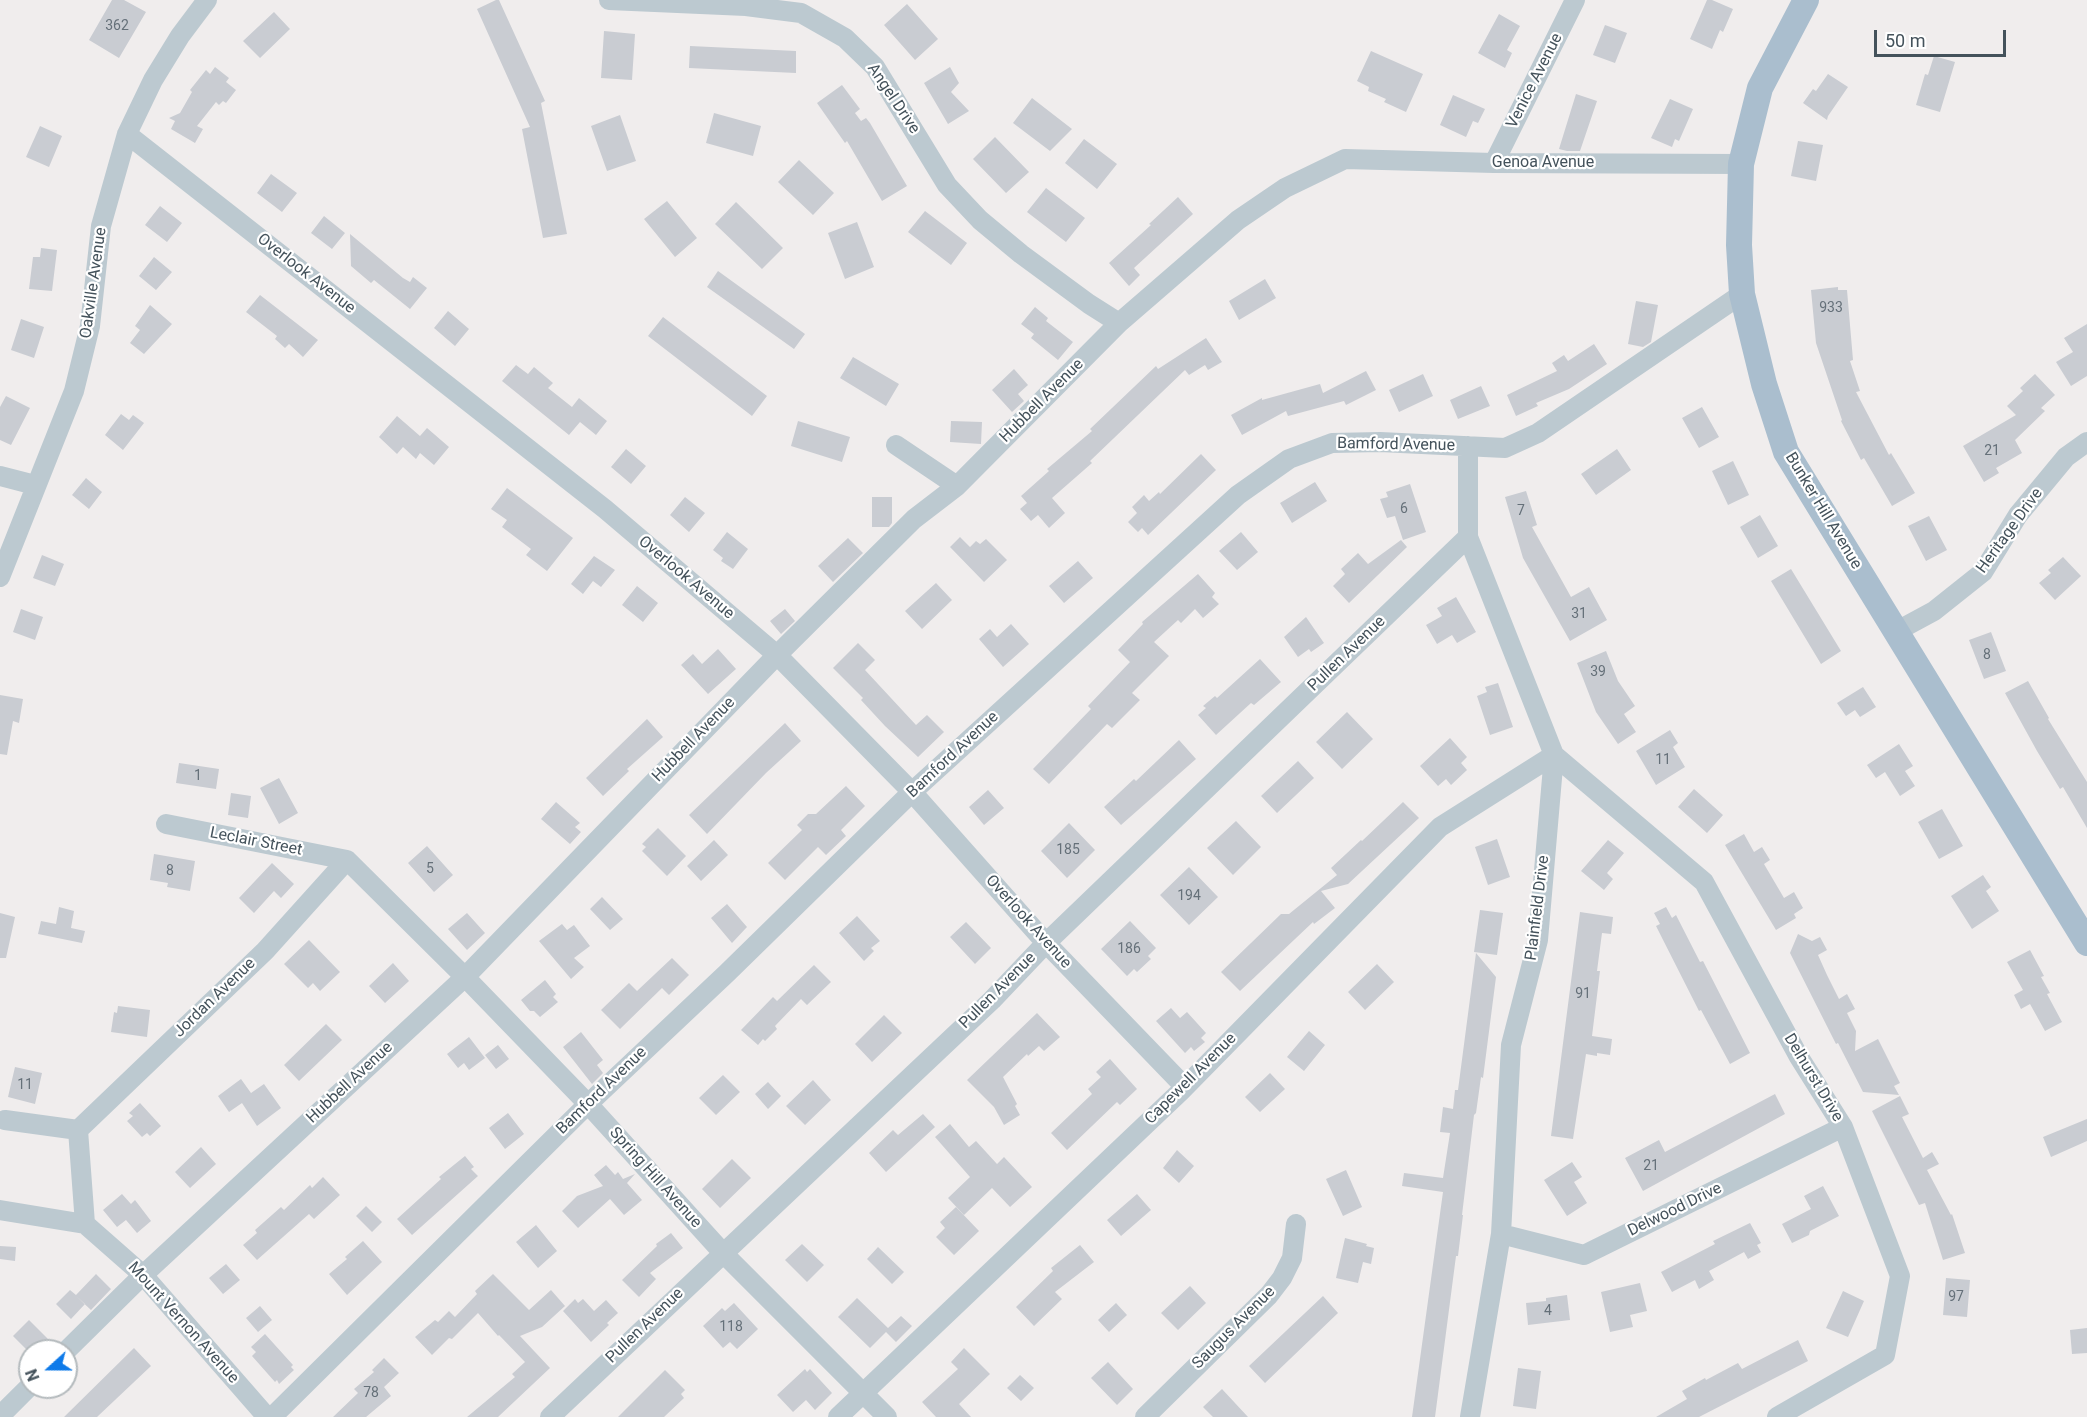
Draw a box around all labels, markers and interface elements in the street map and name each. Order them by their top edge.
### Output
house number: 362 [105,18,129,34]
scale bar [1877,18,2009,56]
street label: Venice Avenue [1503,30,1567,132]
text: 50 m [1885,30,1925,51]
street label: Angel Drive [863,60,923,138]
street label: Genoa Avenue [1492,153,1594,173]
street label: Oakville Avenue [77,226,111,340]
street label: Overlook Avenue [253,230,359,318]
house number: 933 [1819,300,1843,316]
street label: Hubbell Avenue [996,355,1088,447]
street label: Bamford Avenue [1337,434,1455,456]
house number: 21 [1984,443,2000,459]
street label: Bunker Hill Avenue [1781,449,1865,573]
street label: Heritage Drive [1973,485,2047,577]
house number: 6 [1400,501,1408,517]
house number: 7 [1517,503,1525,519]
street label: Overlook Avenue [634,532,738,624]
house number: 31 [1571,606,1587,622]
street label: Pullen Avenue [1304,612,1390,696]
house number: 8 [1983,647,1991,663]
house number: 39 [1590,664,1606,680]
street label: Hubbell Avenue [649,693,739,787]
street label: Bamford Avenue [903,708,1003,802]
house number: 11 [1655,752,1671,768]
house number: 1 [194,768,202,784]
street label: Leclair Street [208,824,304,860]
house number: 185 [1056,842,1080,858]
street label: Plainfield Drive [1522,854,1554,962]
house number: 5 [426,861,434,877]
house number: 8 [166,863,174,879]
street label: Overlook Avenue [981,871,1075,973]
house number: 194 [1177,888,1201,904]
house number: 186 [1117,941,1141,957]
street label: Pullen Avenue [956,949,1040,1033]
street label: Jordan Avenue [170,954,260,1042]
house number: 91 [1575,986,1591,1002]
street label: Capewell Avenue [1141,1029,1241,1129]
street label: Delhurst Drive [1779,1030,1847,1126]
street label: Hubbell Avenue [303,1038,397,1128]
street label: Bamford Avenue [553,1043,651,1139]
house number: 11 [17,1077,33,1093]
street label: Spring Hill Avenue [605,1124,705,1232]
house number: 21 [1643,1158,1659,1174]
street label: Delwood Drive [1625,1179,1725,1241]
street label: Mount Vernon Avenue [123,1258,243,1388]
street label: Saugus Avenue [1189,1283,1279,1373]
street label: Pullen Avenue [602,1284,688,1368]
house number: 97 [1948,1289,1964,1305]
house number: 4 [1544,1303,1552,1319]
house number: 118 [719,1319,743,1335]
north arrow [18,1339,78,1399]
text: N [22,1366,43,1384]
house number: 78 [363,1385,379,1401]

